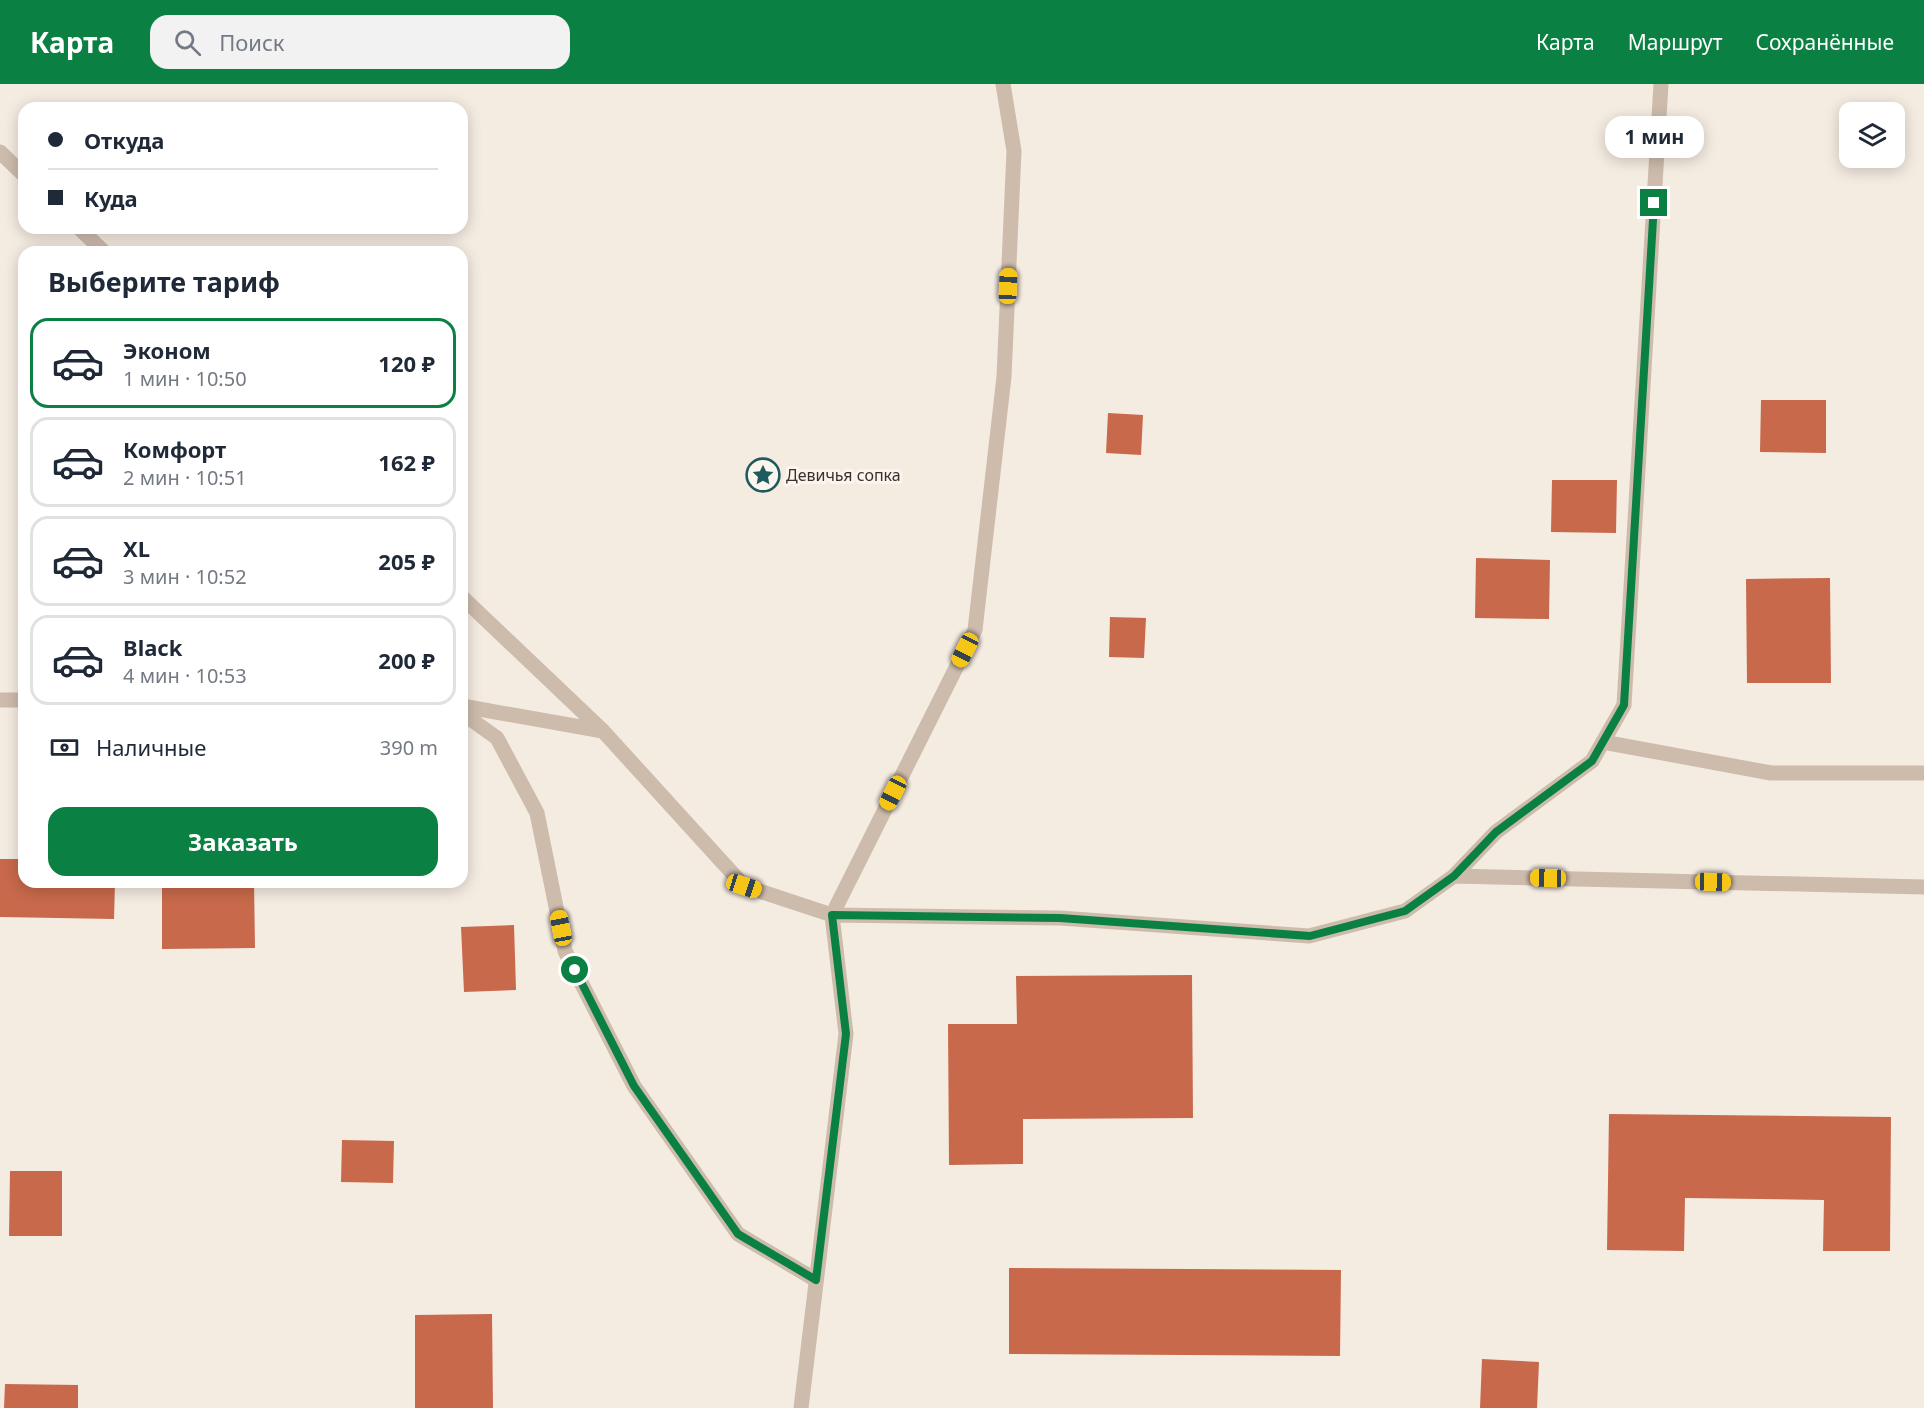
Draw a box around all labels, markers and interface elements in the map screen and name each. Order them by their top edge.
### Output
search box [150,15,570,69]
text: Карта [30,23,114,61]
icon: search [171,26,204,59]
text: Поиск [219,27,285,57]
text: Карта [1536,28,1595,56]
text: Маршрут [1628,28,1723,56]
text: Сохранённые [1756,28,1894,56]
map controls [1839,102,1905,168]
button: layers [1839,102,1905,168]
callout: 1 мин [1604,116,1704,158]
text: 1 мин [1625,123,1684,150]
text: Откуда [84,125,164,155]
text: Куда [84,183,138,213]
route end [1640,189,1667,216]
text: Выберите тариф [48,263,280,300]
car [998,268,1018,304]
text: Эконом [123,335,211,365]
icon: car [51,336,105,390]
text: 120 ₽ [378,348,435,378]
text: 1 мин · 10:50 [123,365,247,392]
text: Комфорт [123,434,226,464]
icon: car [51,435,105,489]
text: 162 ₽ [378,447,435,477]
place icon: Девичья сопка [745,457,781,493]
text: 2 мин · 10:51 [123,464,247,491]
place label: Девичья сопка [786,464,901,486]
text: XL [123,533,150,563]
icon: car [51,534,105,588]
text: 205 ₽ [378,546,435,576]
text: 3 мин · 10:52 [123,563,247,590]
car [949,630,981,670]
text: Black [123,632,182,662]
icon: car [51,633,105,687]
text: 200 ₽ [378,645,435,675]
text: 4 мин · 10:53 [123,662,247,689]
icon: cash [48,731,81,764]
text: Наличные [96,732,206,762]
text: 390 m [380,734,438,761]
car [877,773,909,813]
button: Заказать [48,807,438,876]
car [1530,869,1566,887]
car [724,872,764,900]
car [1695,873,1731,891]
car [549,909,573,947]
route start [561,956,588,983]

